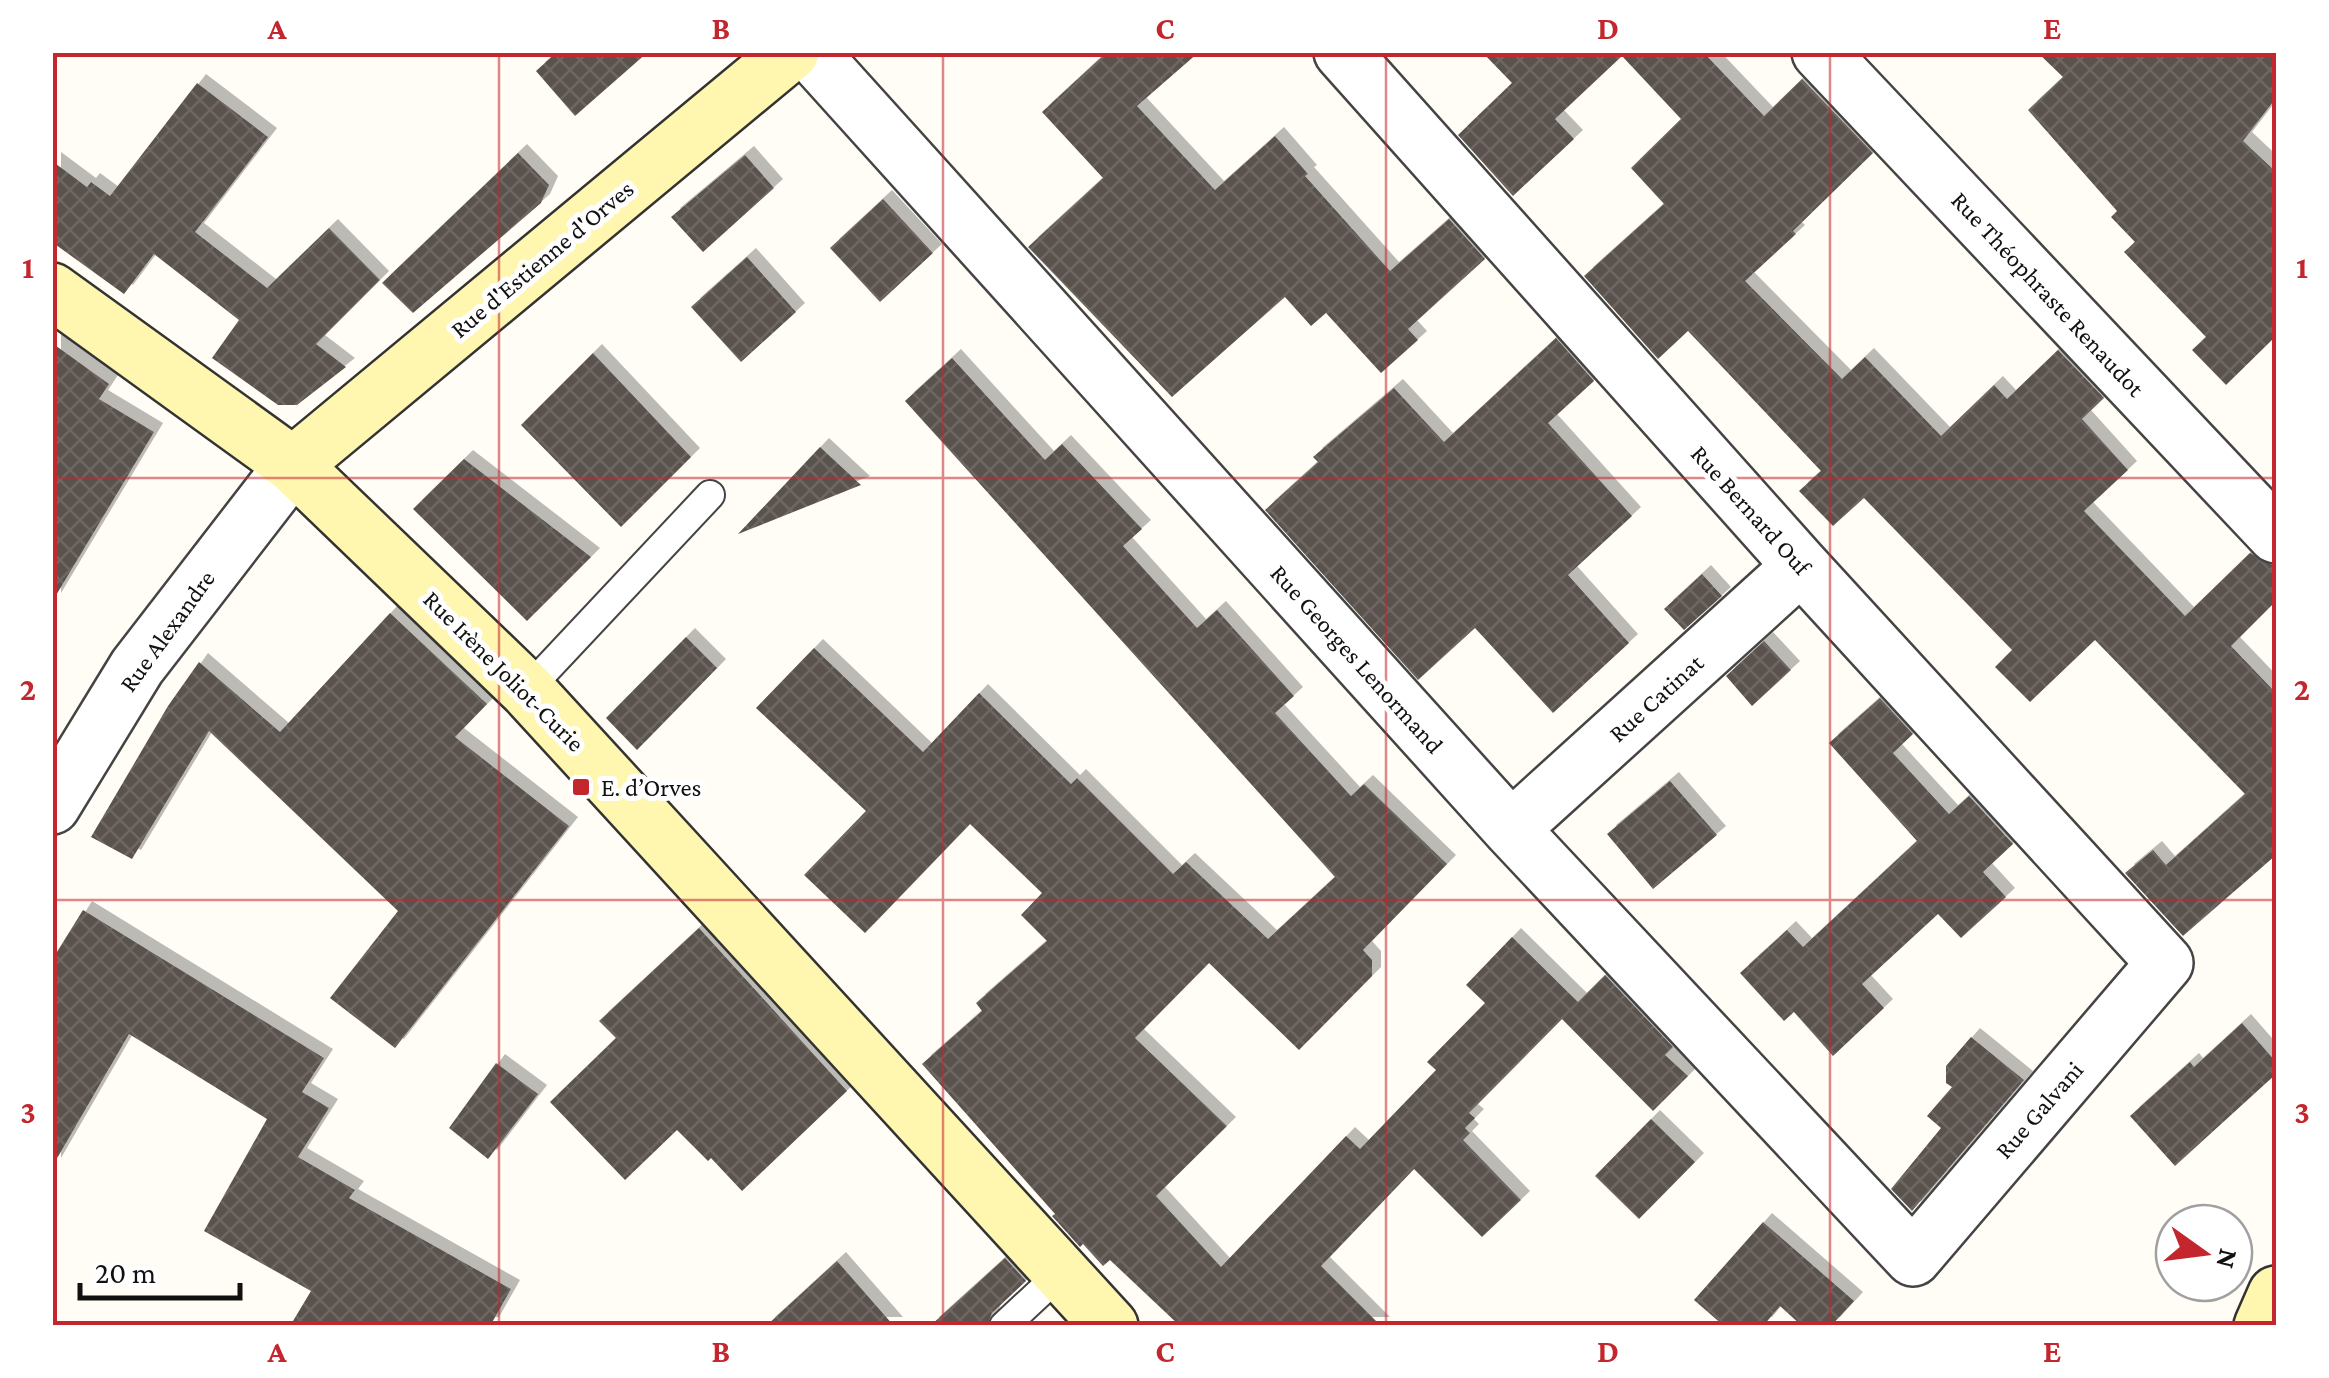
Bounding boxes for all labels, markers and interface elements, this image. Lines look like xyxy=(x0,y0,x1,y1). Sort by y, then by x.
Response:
text: A xyxy=(266,10,287,46)
text: B xyxy=(712,10,730,46)
text: C xyxy=(1155,10,1175,46)
text: D xyxy=(1597,10,1619,46)
text: E xyxy=(2043,10,2061,46)
street label: Rue d'Estienne d'Orves xyxy=(445,175,639,343)
street label: Rue Théophraste Renaudot xyxy=(1945,186,2150,403)
text: 1 xyxy=(22,249,34,285)
text: 1 xyxy=(2296,249,2308,285)
street label: Rue Bernard Ouf xyxy=(1686,440,1817,581)
street label: Rue Georges Lenormand xyxy=(1265,559,1449,759)
street label: Rue Alexandre xyxy=(114,565,220,697)
street label: Rue Irène Joliot-Curie xyxy=(418,585,590,757)
street label: Rue Catinat xyxy=(1604,648,1709,747)
text: 2 xyxy=(20,671,36,707)
text: 2 xyxy=(2294,671,2310,707)
place label: E. d’Orves xyxy=(601,774,701,801)
marker: E. d’Orves xyxy=(570,776,592,798)
street label: Rue Galvani xyxy=(1990,1056,2088,1164)
text: 3 xyxy=(20,1094,36,1130)
text: 3 xyxy=(2294,1094,2310,1130)
north arrow xyxy=(2154,1203,2254,1303)
scale bar xyxy=(80,1238,240,1300)
text: N xyxy=(2210,1246,2245,1272)
text: 20 m xyxy=(95,1256,156,1289)
text: A xyxy=(266,1333,287,1369)
text: B xyxy=(712,1333,730,1369)
text: C xyxy=(1155,1333,1175,1369)
text: D xyxy=(1597,1333,1619,1369)
text: E xyxy=(2043,1333,2061,1369)

